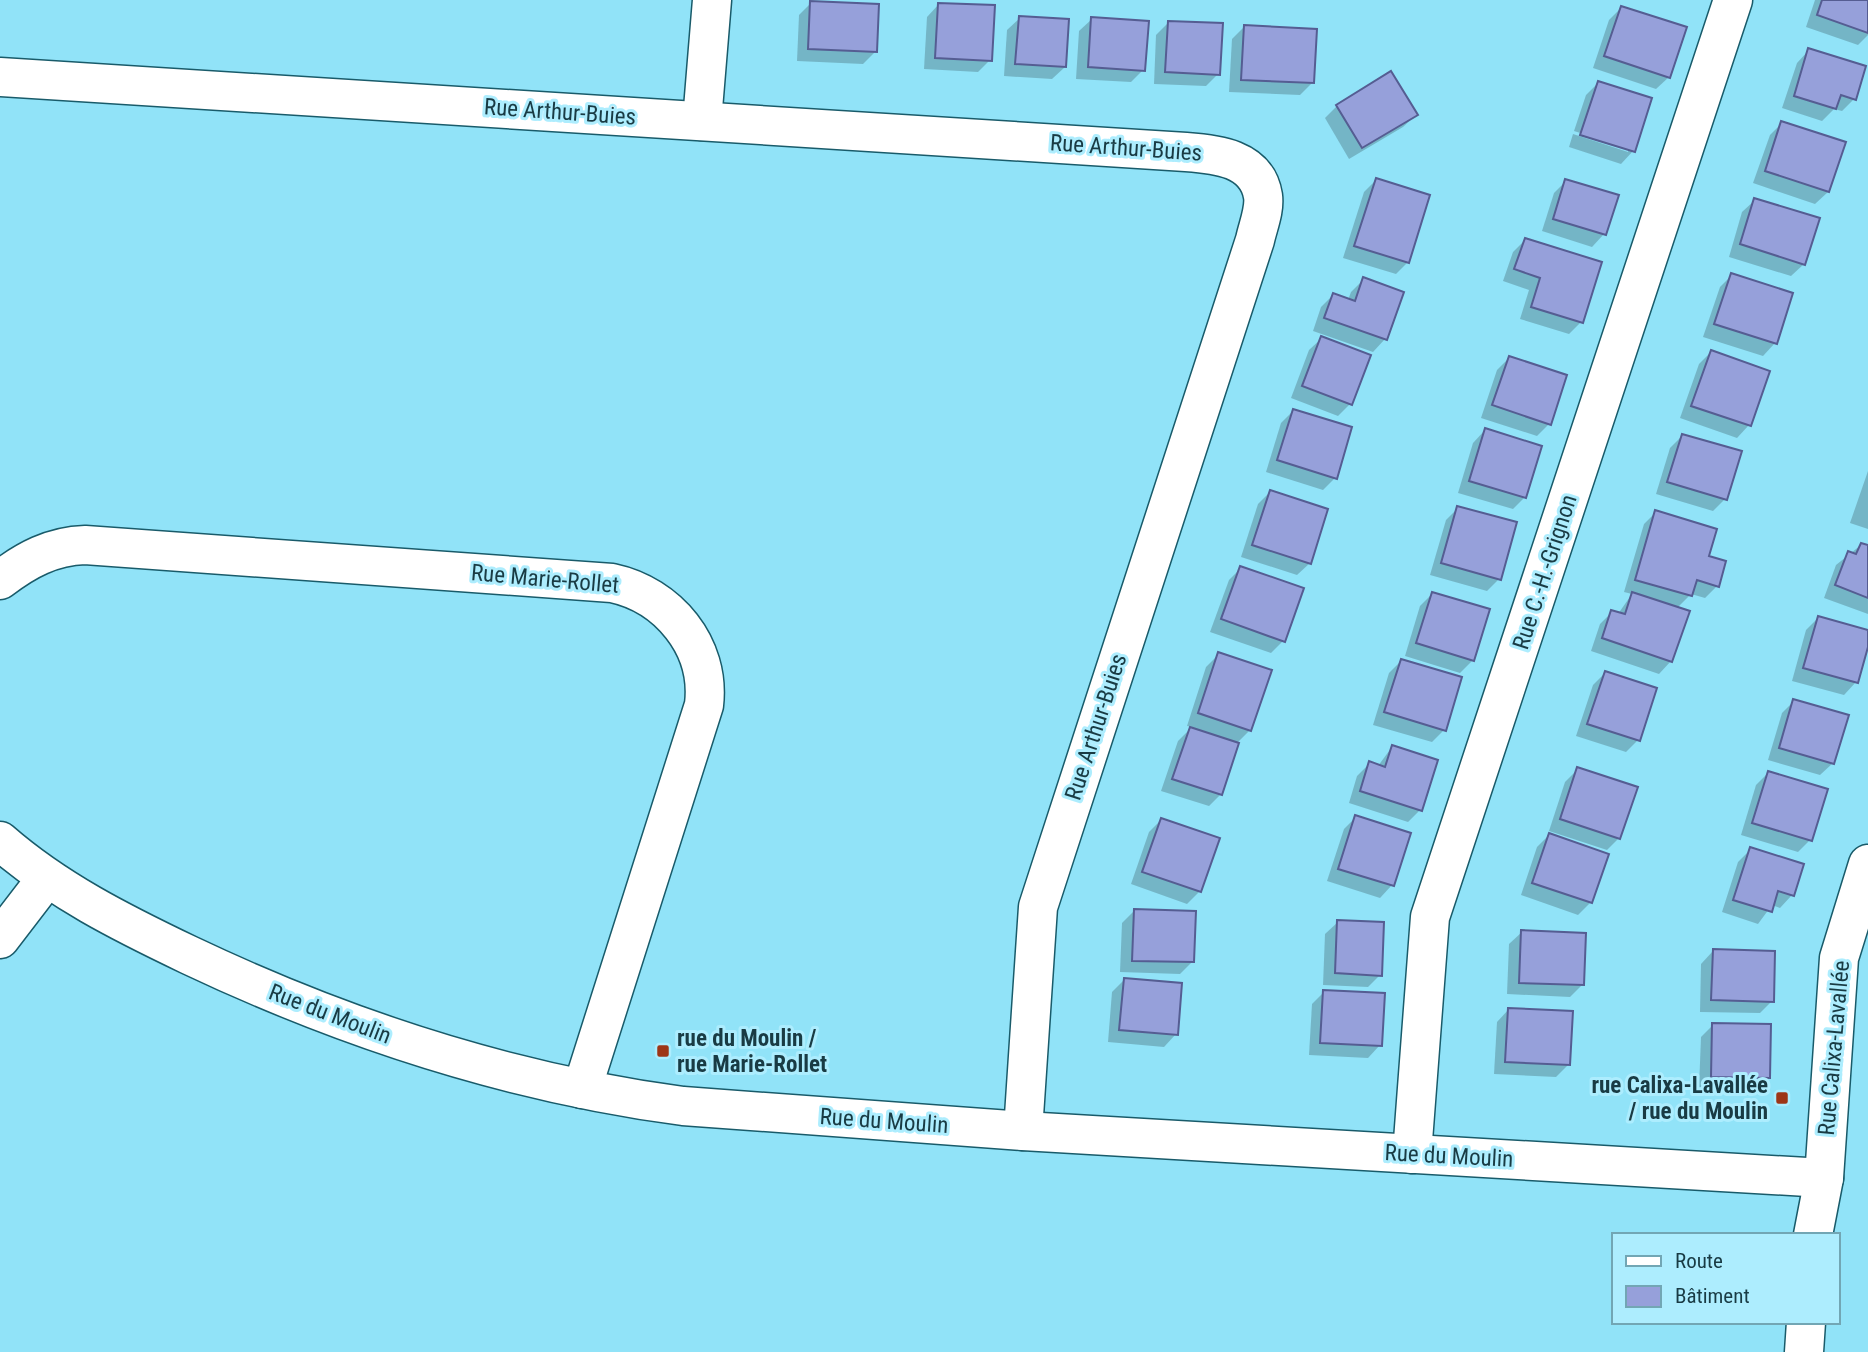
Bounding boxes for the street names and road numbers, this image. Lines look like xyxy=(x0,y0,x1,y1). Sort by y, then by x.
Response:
street label: Rue Arthur-Buies xyxy=(483,93,637,131)
street label: Rue Arthur-Buies xyxy=(1049,129,1203,167)
street label: Rue C.-H.-Grignon xyxy=(1507,491,1583,653)
street label: Rue Marie-Rollet xyxy=(470,559,620,599)
street label: Rue Arthur-Buies xyxy=(1060,650,1132,804)
street label: Rue Calixa-Lavallée xyxy=(1813,959,1855,1137)
street label: Rue du Moulin xyxy=(265,978,395,1050)
street label: Rue du Moulin xyxy=(819,1103,949,1139)
street label: Rue du Moulin xyxy=(1384,1139,1514,1173)

